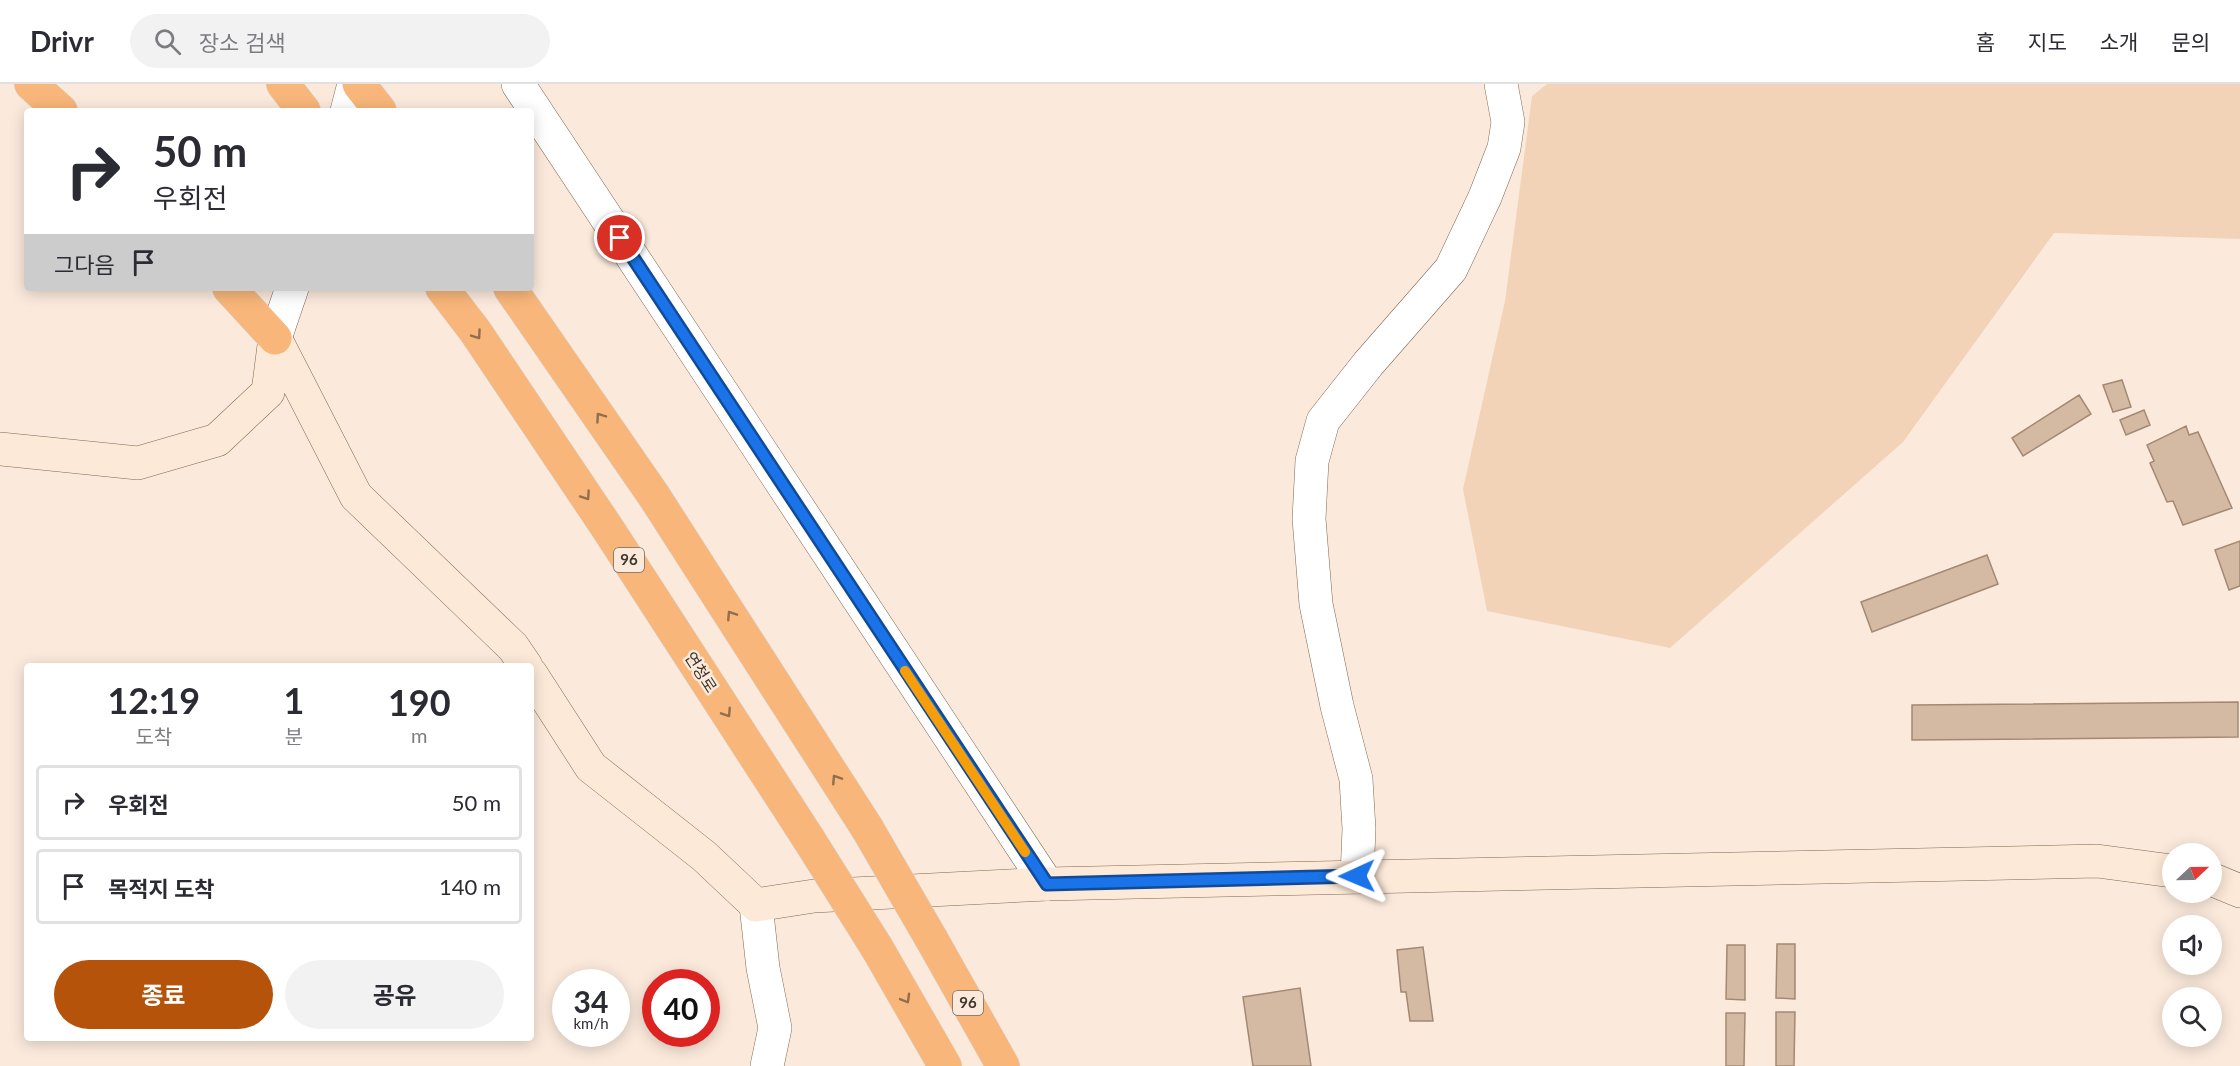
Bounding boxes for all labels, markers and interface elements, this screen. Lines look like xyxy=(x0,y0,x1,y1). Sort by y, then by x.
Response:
search box xyxy=(130,14,550,68)
text: Drivr xyxy=(30,24,94,58)
icon: search xyxy=(151,25,184,58)
text: 장소 검색 xyxy=(199,29,285,56)
text: 홈 xyxy=(1976,29,1995,54)
text: 지도 xyxy=(2028,29,2067,54)
text: 소개 xyxy=(2100,29,2138,54)
text: 문의 xyxy=(2171,29,2210,54)
text: 50 m xyxy=(153,126,247,176)
icon: right xyxy=(54,132,132,210)
text: 우회전 xyxy=(153,181,228,214)
pin xyxy=(594,212,645,263)
icon: arrive xyxy=(603,221,636,254)
icon: arrive xyxy=(127,246,160,279)
text: 그다음 xyxy=(54,251,115,278)
one-way arrow xyxy=(470,328,481,339)
one-way arrow xyxy=(596,413,607,424)
one-way arrow xyxy=(579,490,590,501)
road number: 96 xyxy=(614,548,644,572)
one-way arrow xyxy=(726,611,738,621)
street label: 연청로 xyxy=(681,648,722,696)
text: 12:19 xyxy=(107,678,200,722)
text: 1 xyxy=(284,678,305,722)
text: 190 xyxy=(388,680,451,724)
one-way arrow xyxy=(720,706,731,717)
text: m xyxy=(411,723,427,747)
text: 도착 xyxy=(135,724,172,748)
text: 분 xyxy=(285,724,303,748)
one-way arrow xyxy=(831,775,843,785)
icon: right xyxy=(57,786,90,819)
text: 50 m xyxy=(452,789,501,816)
text: 우회전 xyxy=(108,791,169,818)
north arrow xyxy=(2162,843,2222,903)
map controls xyxy=(2162,843,2222,1047)
position arrow xyxy=(1325,844,1389,908)
icon: arrive xyxy=(57,870,90,903)
text: 140 m xyxy=(439,873,501,900)
text: 목적지 도착 xyxy=(108,875,215,902)
button: sound xyxy=(2162,915,2222,975)
button: 종료 xyxy=(54,960,273,1029)
button: 공유 xyxy=(285,960,504,1029)
speed limit sign: 40 xyxy=(642,969,720,1047)
text: 34 xyxy=(574,983,608,1019)
button: search xyxy=(2162,987,2222,1047)
road number: 96 xyxy=(953,991,983,1015)
one-way arrow xyxy=(899,993,911,1003)
text: km/h xyxy=(573,1014,609,1032)

